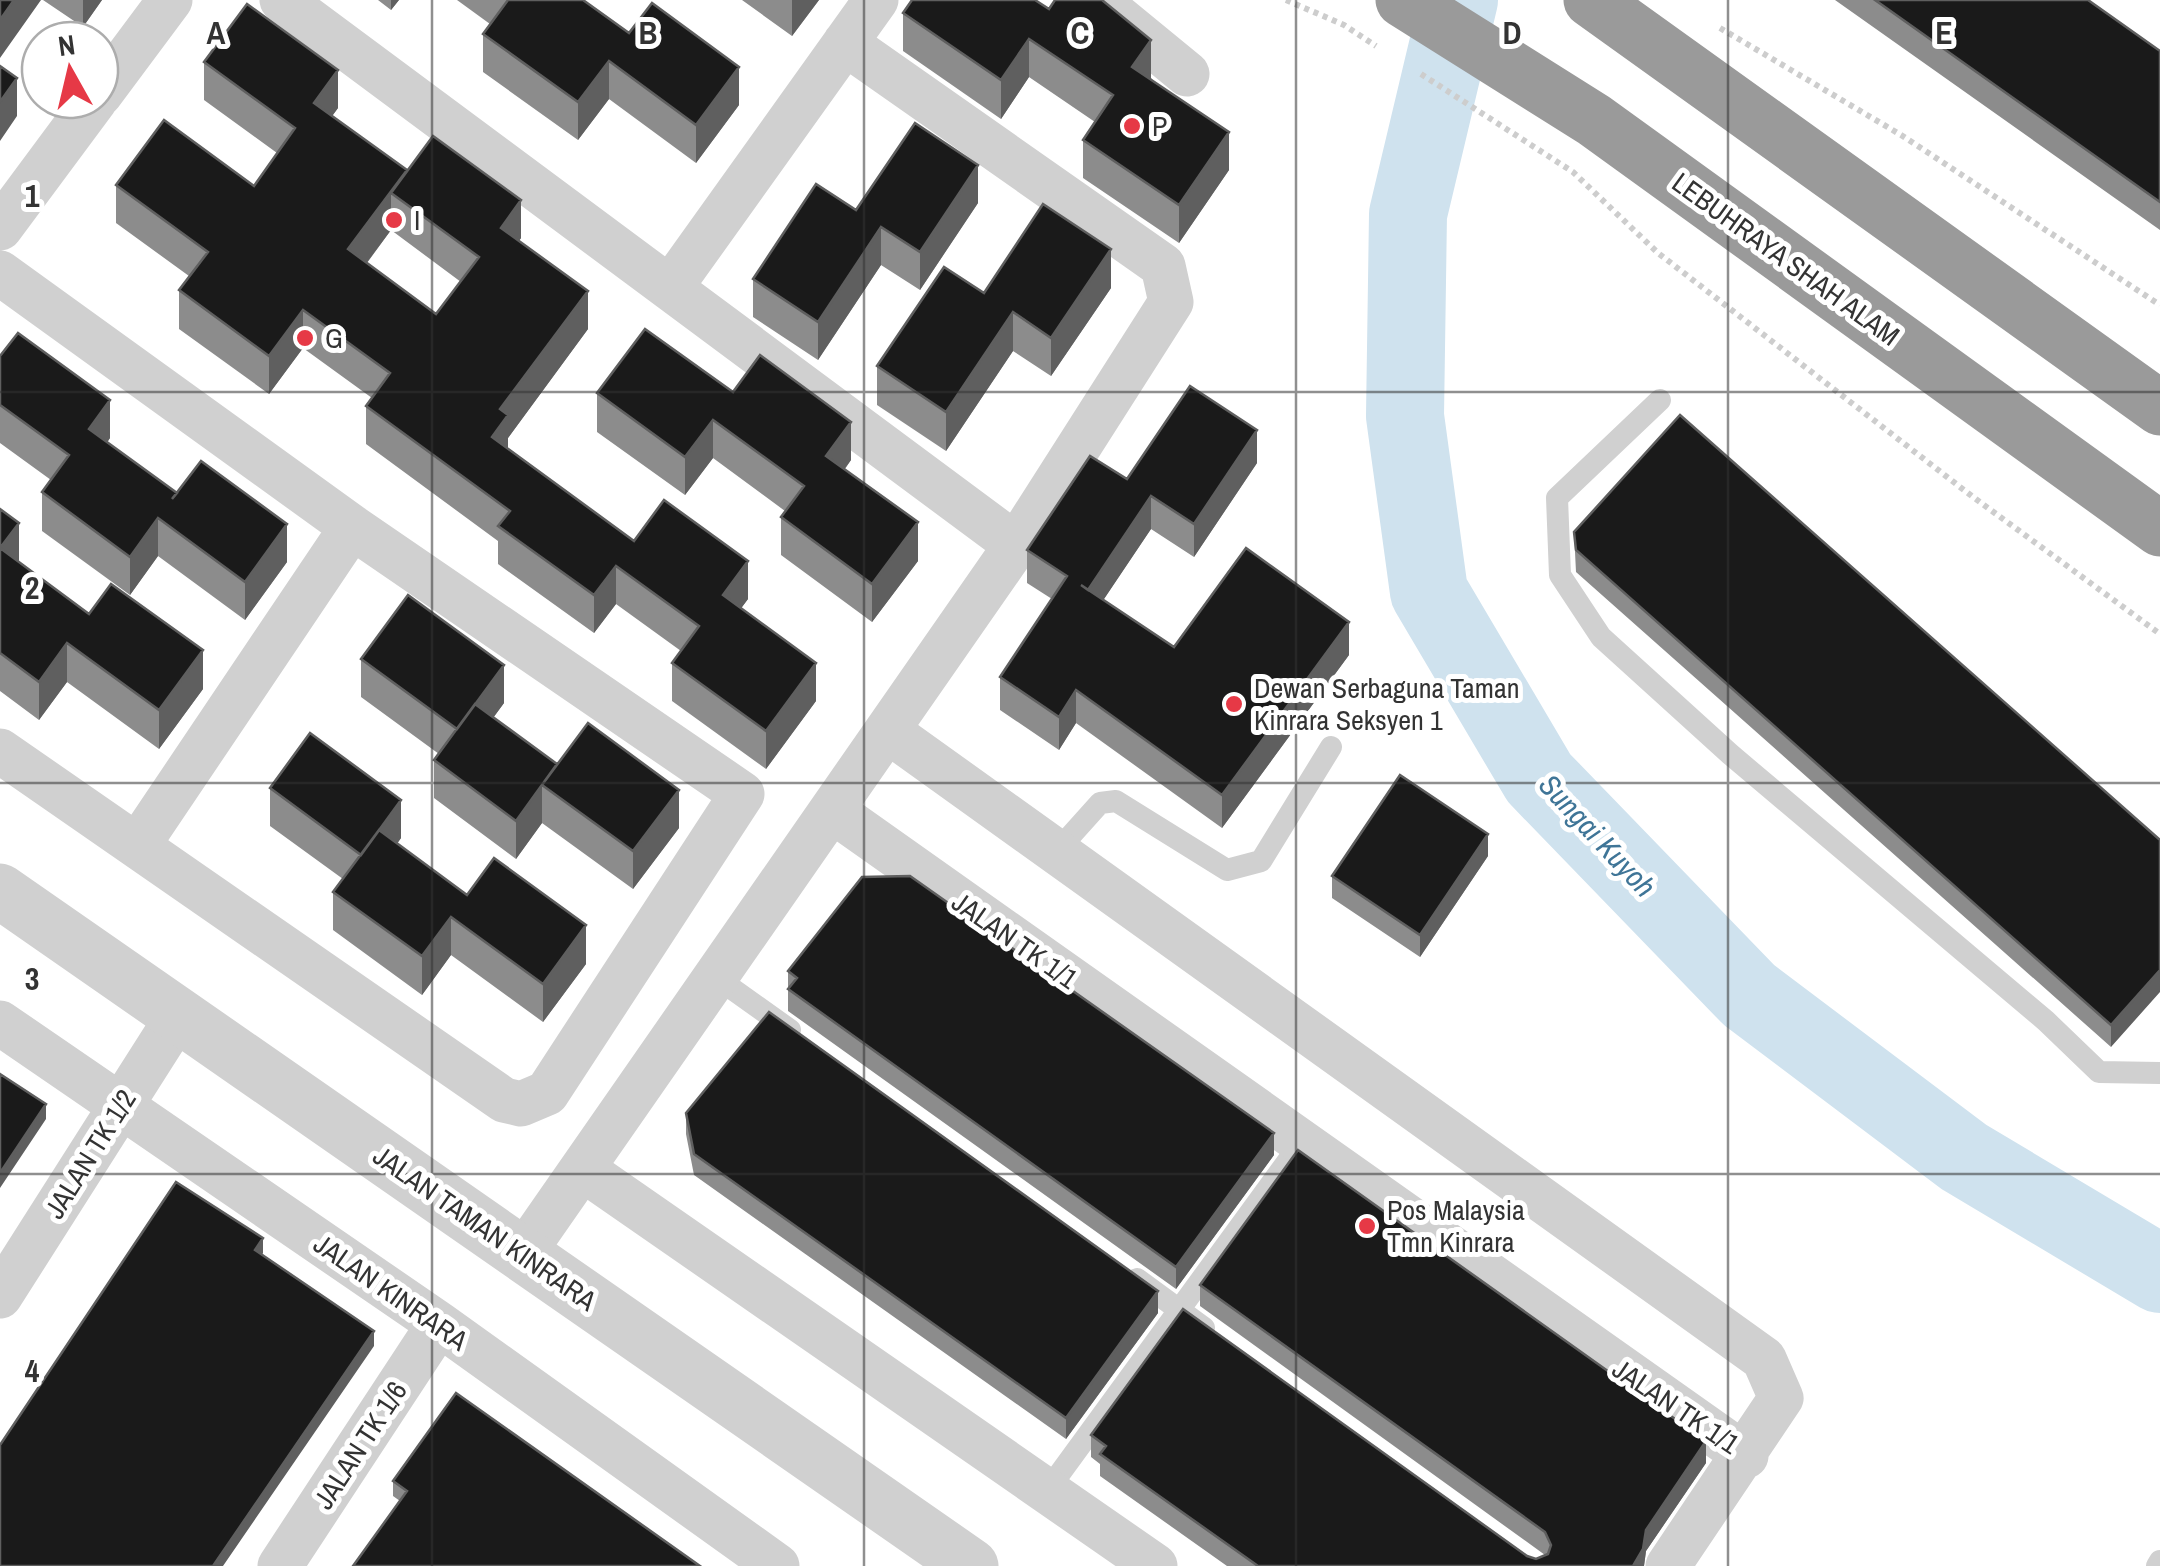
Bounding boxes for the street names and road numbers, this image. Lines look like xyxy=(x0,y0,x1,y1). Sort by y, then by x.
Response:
street label: LEBUHRAYA SHAH ALAM xyxy=(1665,164,1907,354)
street label: JALAN TK 1/1 xyxy=(945,883,1086,997)
street label: JALAN TK 1/2 xyxy=(35,1082,145,1226)
street label: JALAN TAMAN KINRARA xyxy=(366,1137,605,1320)
street label: JALAN KINRARA xyxy=(306,1225,476,1360)
street label: JALAN TK 1/1 xyxy=(1605,1350,1747,1462)
street label: JALAN TK 1/6 xyxy=(305,1374,415,1516)

